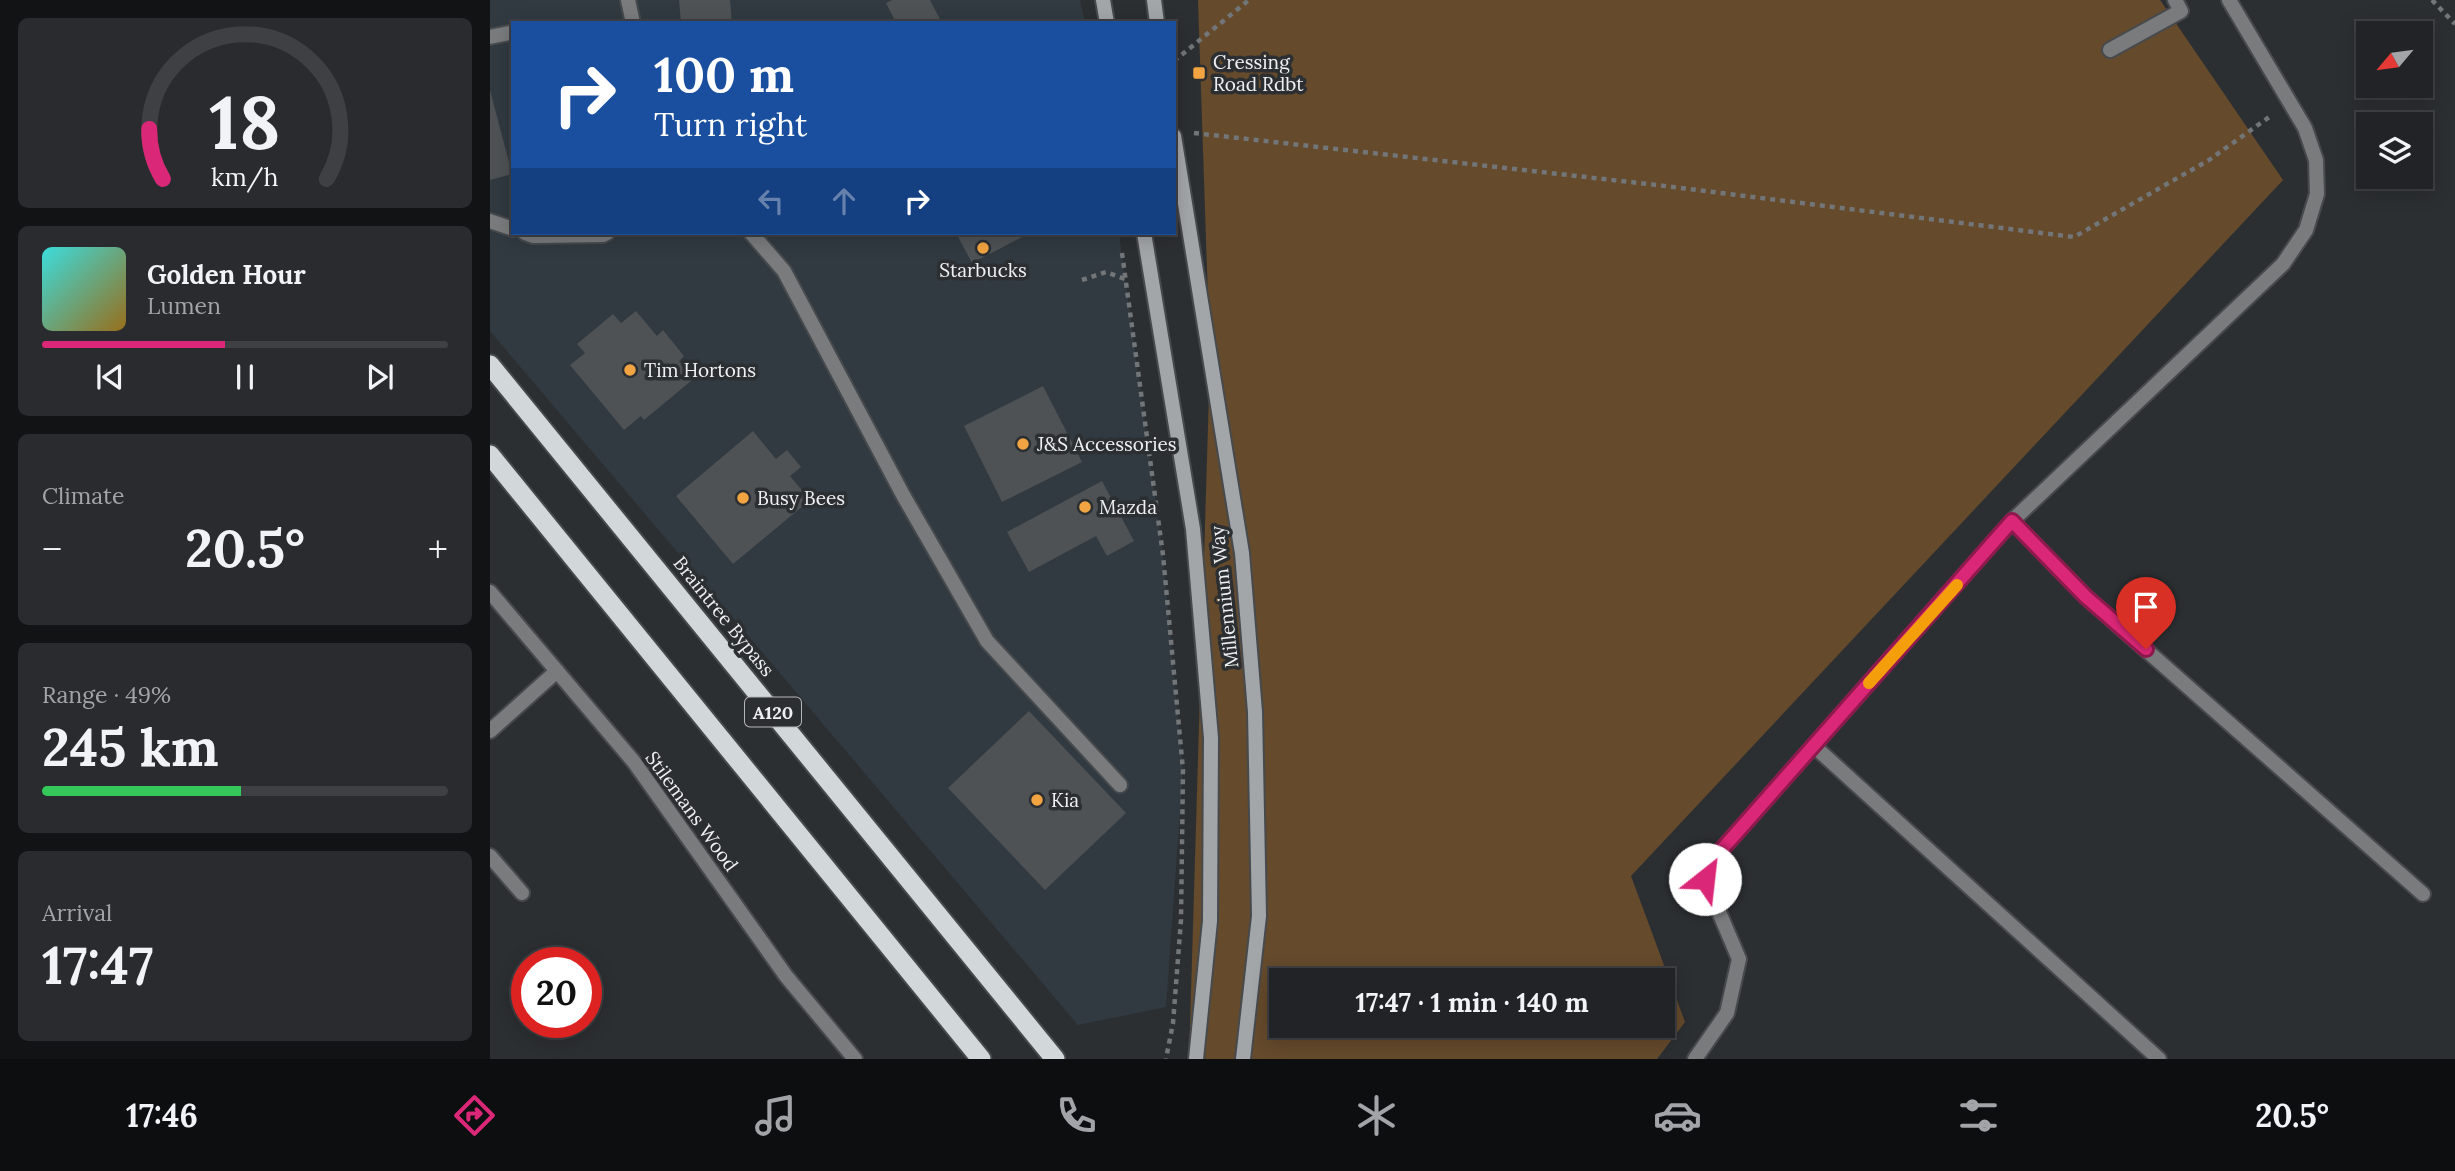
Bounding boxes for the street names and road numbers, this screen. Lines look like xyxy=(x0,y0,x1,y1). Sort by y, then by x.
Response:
street label: Millennium Way xyxy=(1205,525,1243,669)
street label: Braintree Bypass xyxy=(668,551,780,681)
road number: A120 xyxy=(745,698,801,726)
street label: Stilemans Wood xyxy=(640,746,744,876)

